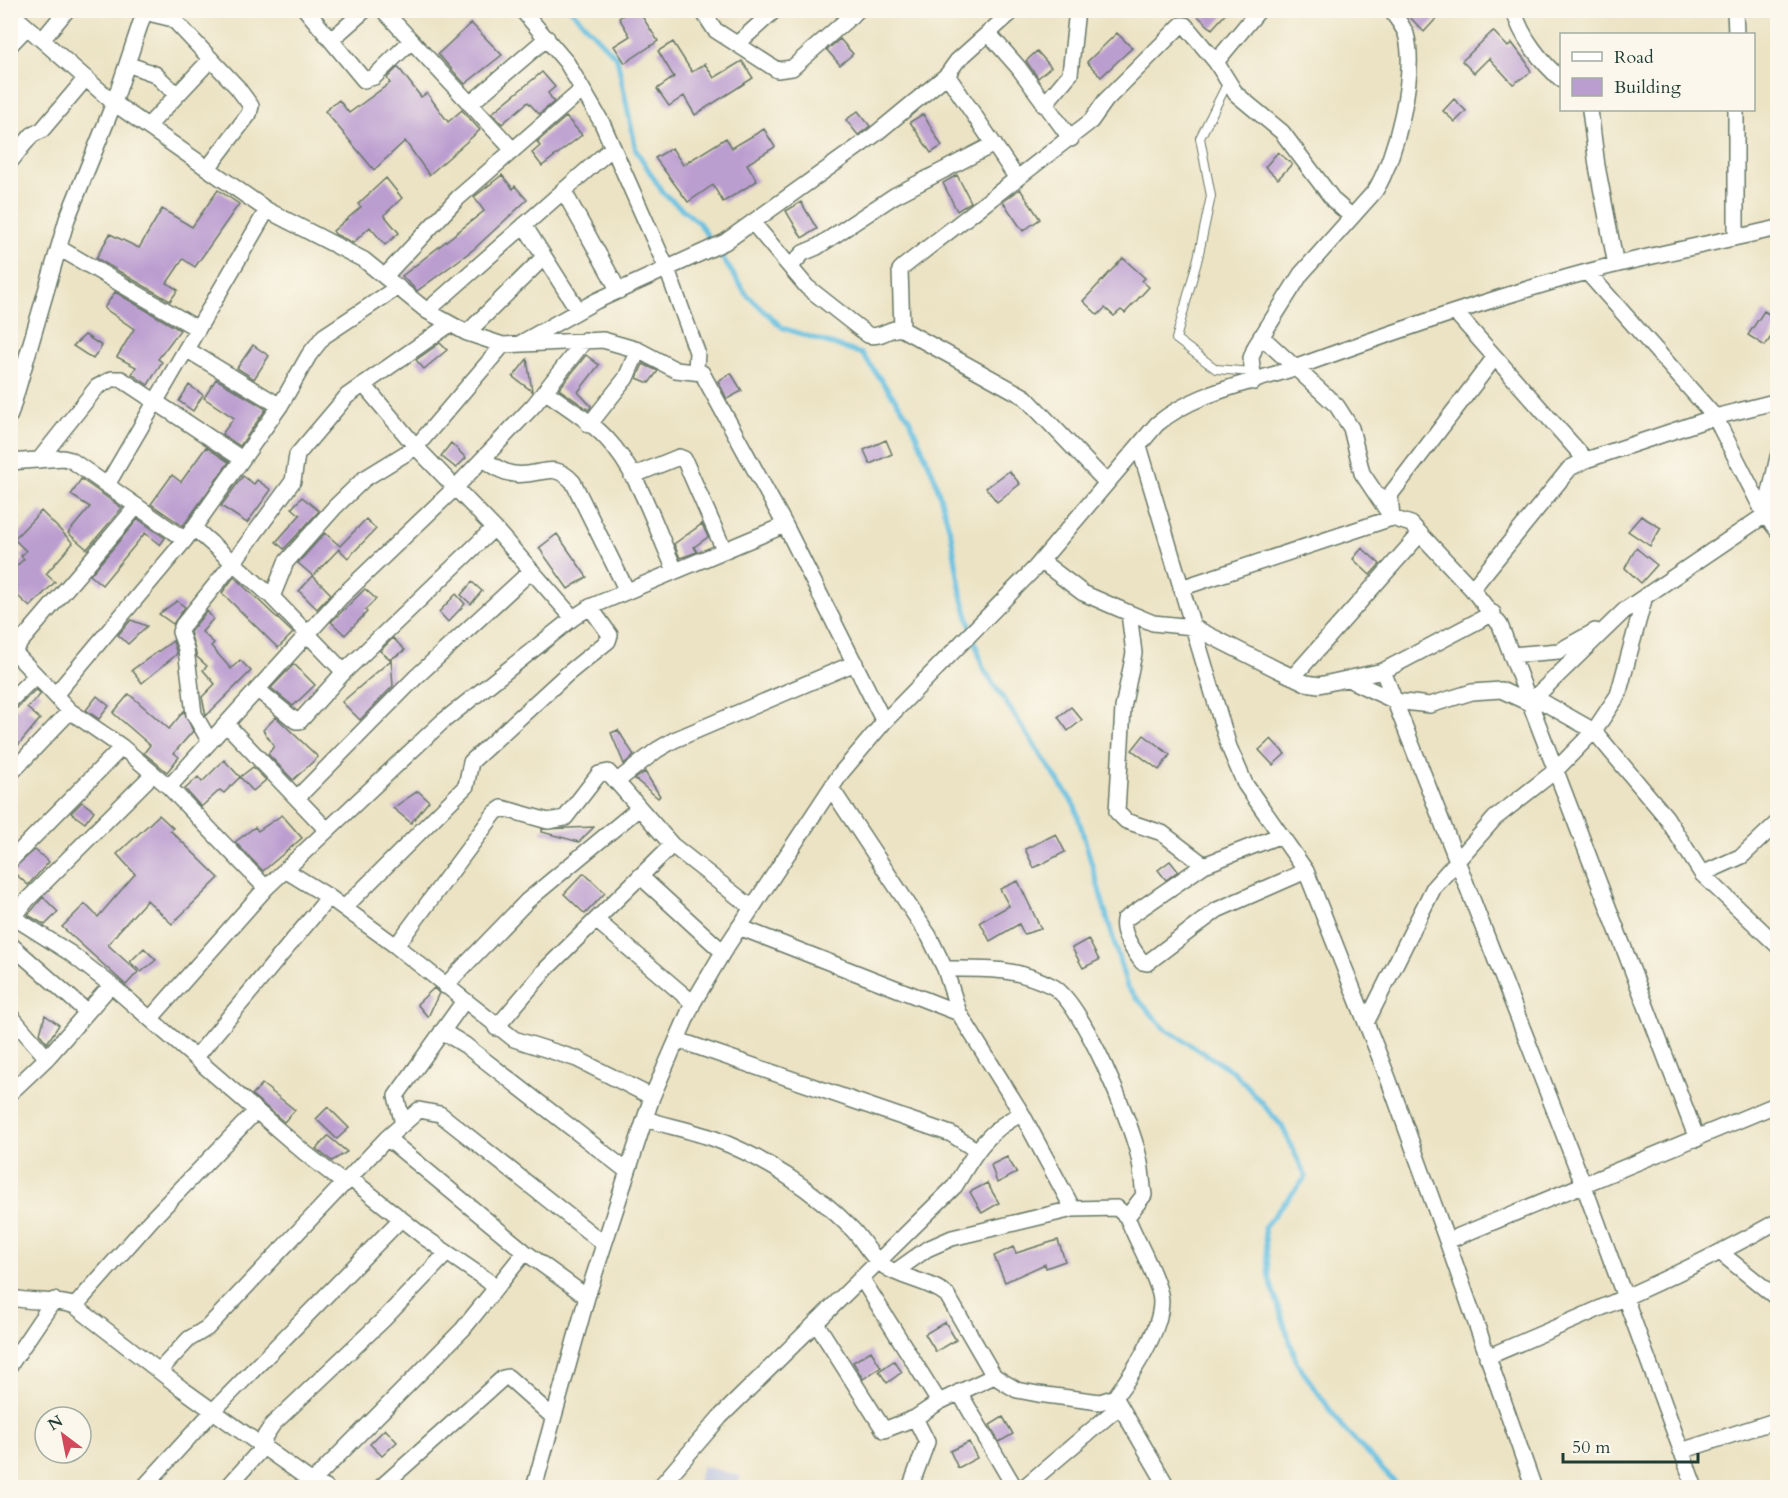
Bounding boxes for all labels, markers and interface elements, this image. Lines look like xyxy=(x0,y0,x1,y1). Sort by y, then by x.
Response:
legend xyxy=(1560,33,1755,111)
text: Road xyxy=(1614,45,1654,70)
text: Building xyxy=(1614,75,1682,100)
north arrow xyxy=(33,1405,93,1465)
text: N xyxy=(44,1410,67,1436)
scale bar xyxy=(1563,1426,1698,1464)
text: 50 m xyxy=(1572,1435,1611,1460)

